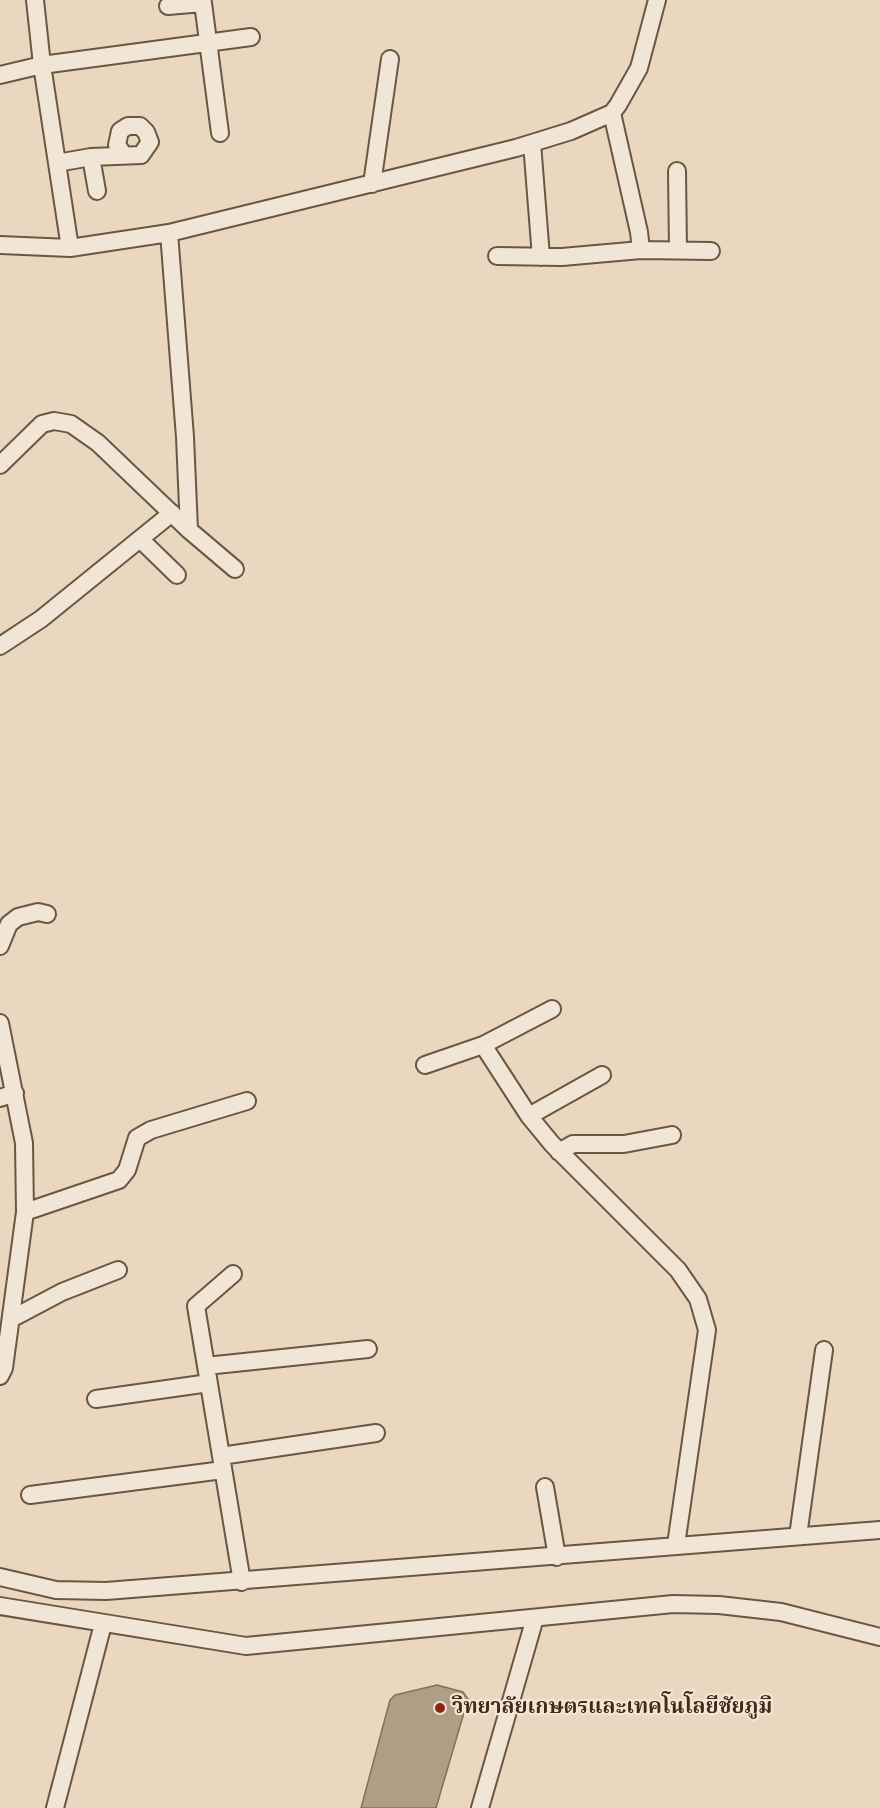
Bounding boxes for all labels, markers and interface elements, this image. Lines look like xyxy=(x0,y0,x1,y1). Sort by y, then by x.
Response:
place label: วิทยาลัยเกษตรและเทคโนโลยีชัยภูมิ xyxy=(452,1695,772,1721)
marker: วิทยาลัยเกษตรและเทคโนโลยีชัยภูมิ xyxy=(433,1701,447,1715)

